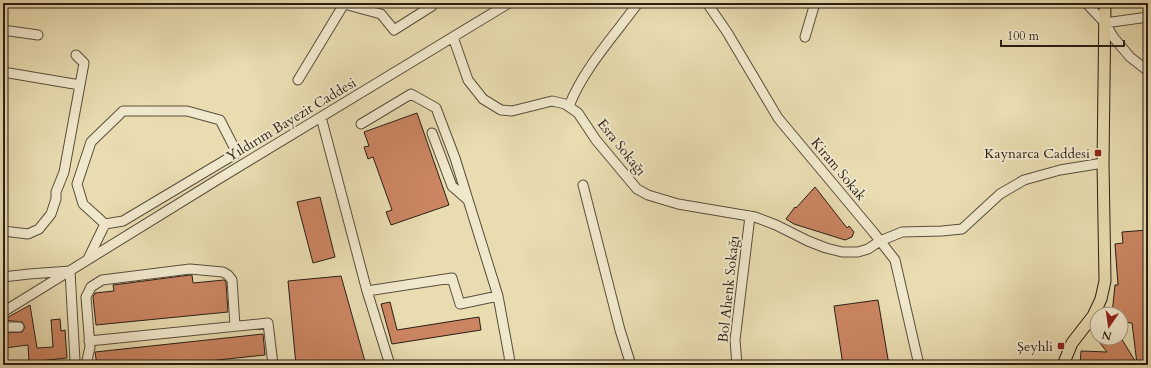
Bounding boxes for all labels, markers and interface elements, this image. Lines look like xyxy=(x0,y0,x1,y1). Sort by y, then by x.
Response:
scale bar xyxy=(1001,22,1124,48)
text: 100 m xyxy=(1007,28,1040,44)
street label: Yıldırım Bayezit Caddesi xyxy=(223,73,360,166)
street label: Esra Sokağı xyxy=(593,115,650,180)
street label: Kiram Sokak xyxy=(807,134,871,205)
place label: Kaynarca Caddesi xyxy=(984,144,1090,163)
marker: Kaynarca Caddesi xyxy=(1093,148,1103,158)
street label: Bol Ahenk Sokağı xyxy=(713,235,744,344)
north arrow xyxy=(1089,306,1129,346)
text: N xyxy=(1100,327,1113,344)
place label: Şeyhli xyxy=(1017,337,1053,356)
marker: Şeyhli xyxy=(1056,341,1066,351)

